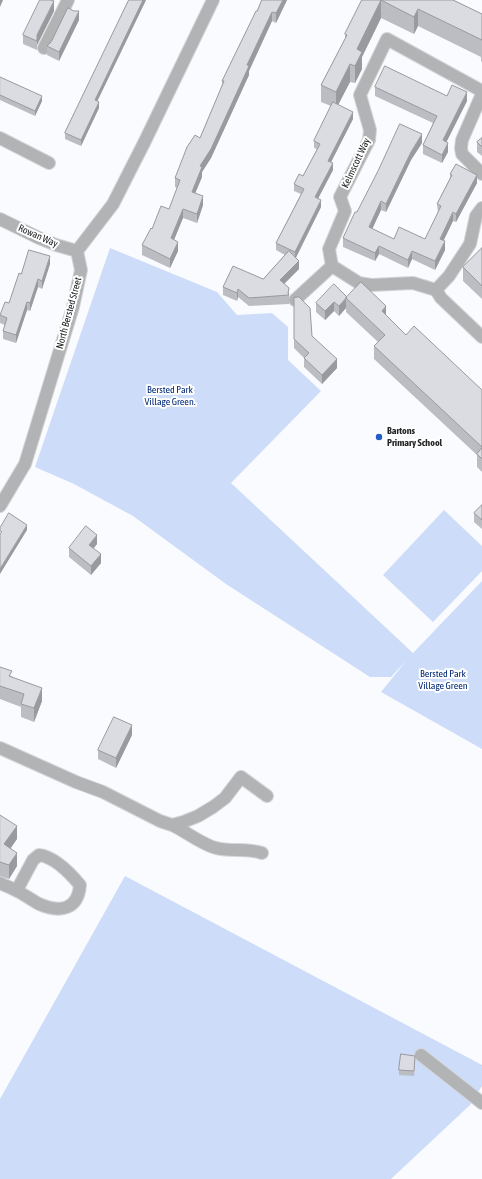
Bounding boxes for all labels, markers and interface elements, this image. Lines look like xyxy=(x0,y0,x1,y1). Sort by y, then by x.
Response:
street label: Kelmscott Way xyxy=(339,136,373,190)
street label: Rowan Way xyxy=(16,222,60,250)
street label: North Bersted Street xyxy=(54,276,84,350)
park label: Bersted Park Village Green. xyxy=(144,384,196,408)
place label: Bartons Primary School xyxy=(387,425,442,448)
marker: Bartons Primary School xyxy=(374,432,384,442)
park label: Bersted Park Village Green xyxy=(418,668,468,692)

